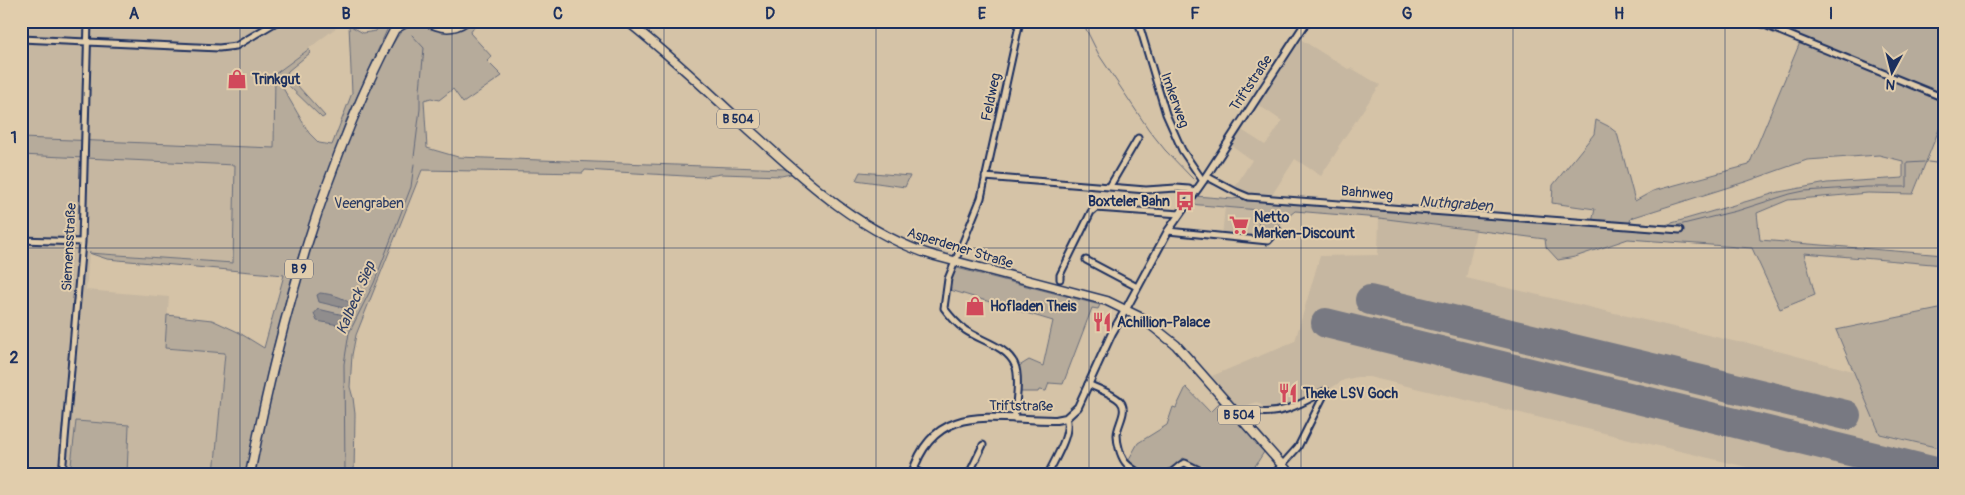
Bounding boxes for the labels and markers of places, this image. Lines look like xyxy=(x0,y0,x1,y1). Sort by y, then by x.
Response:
shop icon: Trinkgut xyxy=(226,68,248,90)
place label: Trinkgut xyxy=(251,71,301,88)
bus stop icon: Boxteler Bahn xyxy=(1174,190,1196,212)
place label: Boxteler Bahn xyxy=(1088,193,1170,210)
place label: Netto Marken-Discount xyxy=(1254,209,1355,242)
supermarket icon: Netto Marken-Discount xyxy=(1228,214,1250,236)
shop icon: Hofladen Theis xyxy=(964,295,986,317)
place label: Hofladen Theis xyxy=(990,298,1077,315)
restaurant icon: Achillion-Palace xyxy=(1091,311,1113,333)
place label: Achillion-Palace xyxy=(1117,314,1211,331)
restaurant icon: Theke LSV Goch xyxy=(1277,382,1299,404)
place label: Theke LSV Goch xyxy=(1302,385,1398,402)

